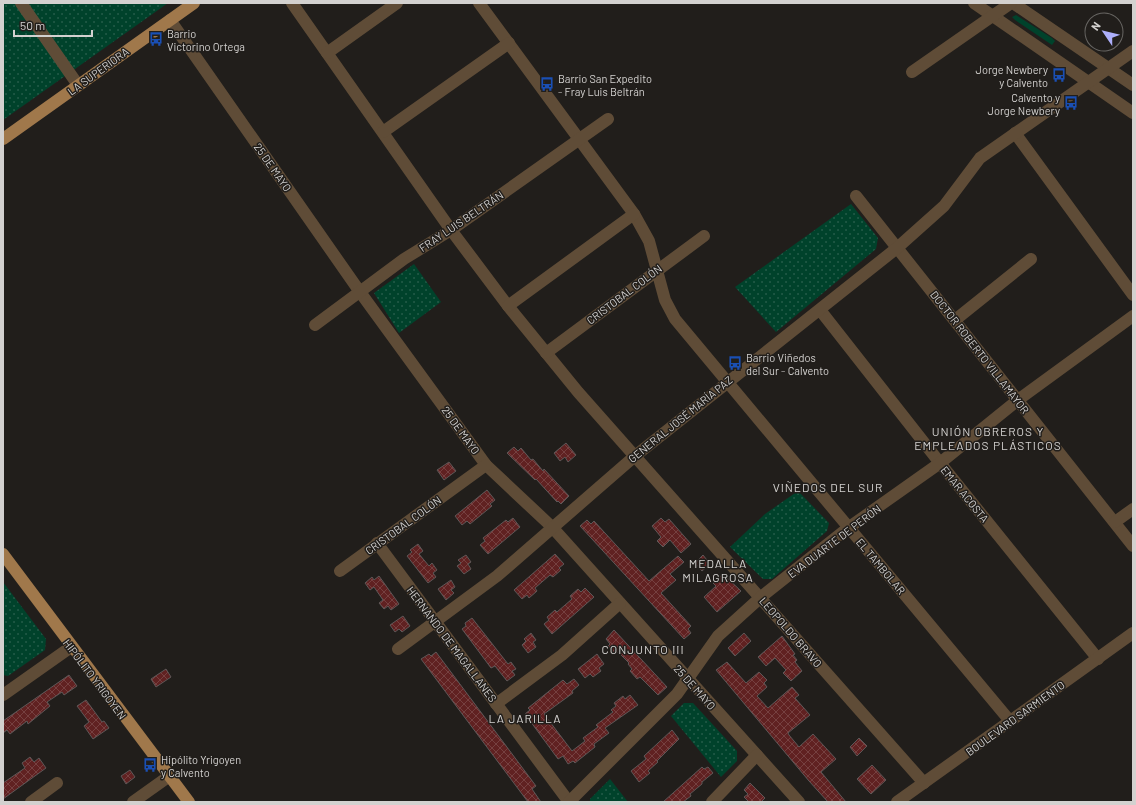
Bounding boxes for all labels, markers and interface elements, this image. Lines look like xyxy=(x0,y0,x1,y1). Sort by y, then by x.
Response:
scale bar xyxy=(14,12,92,38)
north arrow xyxy=(1084,12,1124,52)
text: 50 m xyxy=(20,18,45,32)
text: N xyxy=(1088,19,1103,33)
place label: Barrio Victorino Ortega xyxy=(167,27,245,53)
bus stop icon: Barrio Victorino Ortega xyxy=(148,31,164,47)
street label: LA SUPERIORA xyxy=(65,44,131,98)
place label: Jorge Newbery y Calvento xyxy=(976,63,1048,89)
bus stop icon: Jorge Newbery y Calvento xyxy=(1051,67,1067,83)
place label: Barrio San Expedito - Fray Luis Beltrán xyxy=(558,72,652,98)
bus stop icon: Barrio San Expedito - Fray Luis Beltrán xyxy=(539,76,555,92)
place label: Calvento y Jorge Newbery xyxy=(988,91,1060,117)
bus stop icon: Calvento y Jorge Newbery xyxy=(1063,95,1079,111)
street label: 25 DE MAYO xyxy=(252,140,294,194)
street label: FRAY LUIS BELTRÁN xyxy=(416,188,506,254)
street label: CRISTOBAL COLÓN xyxy=(584,261,664,327)
street label: DOCTOR ROBERTO VILLAMAYOR xyxy=(928,288,1032,416)
place label: Barrio Viñedos del Sur - Calvento xyxy=(746,351,829,377)
bus stop icon: Barrio Viñedos del Sur - Calvento xyxy=(727,355,743,371)
street label: GENERAL JOSÉ MARÍA PAZ xyxy=(625,373,735,465)
street label: 25 DE MAYO xyxy=(439,404,483,457)
district label: UNIÓN OBREROS Y EMPLEADOS PLÁSTICOS xyxy=(914,424,1062,452)
street label: EMAR ACOSTA xyxy=(938,463,992,525)
district label: VIÑEDOS DEL SUR xyxy=(773,480,883,494)
street label: CRISTOBAL COLÓN xyxy=(362,493,444,557)
street label: EVA DUARTE DE PERÓN xyxy=(785,502,883,580)
street label: EL TAMBOLAR xyxy=(854,535,908,597)
district label: MEDALLA MILAGROSA xyxy=(682,556,754,584)
street label: HERNANDO DE MAGALLANES xyxy=(404,584,500,704)
street label: LEOPOLDO BRAVO xyxy=(757,594,825,670)
street label: HIPÓLITO YRIGOYEN xyxy=(61,636,129,722)
district label: CONJUNTO III xyxy=(601,642,685,656)
street label: 25 DE MAYO xyxy=(671,662,719,712)
street label: BOULEVARD SARMIENTO xyxy=(963,678,1067,758)
district label: LA JARILLA xyxy=(489,711,562,725)
place label: Hipólito Yrigoyen y Calvento xyxy=(161,753,241,779)
bus stop icon: Hipólito Yrigoyen y Calvento xyxy=(142,757,158,773)

